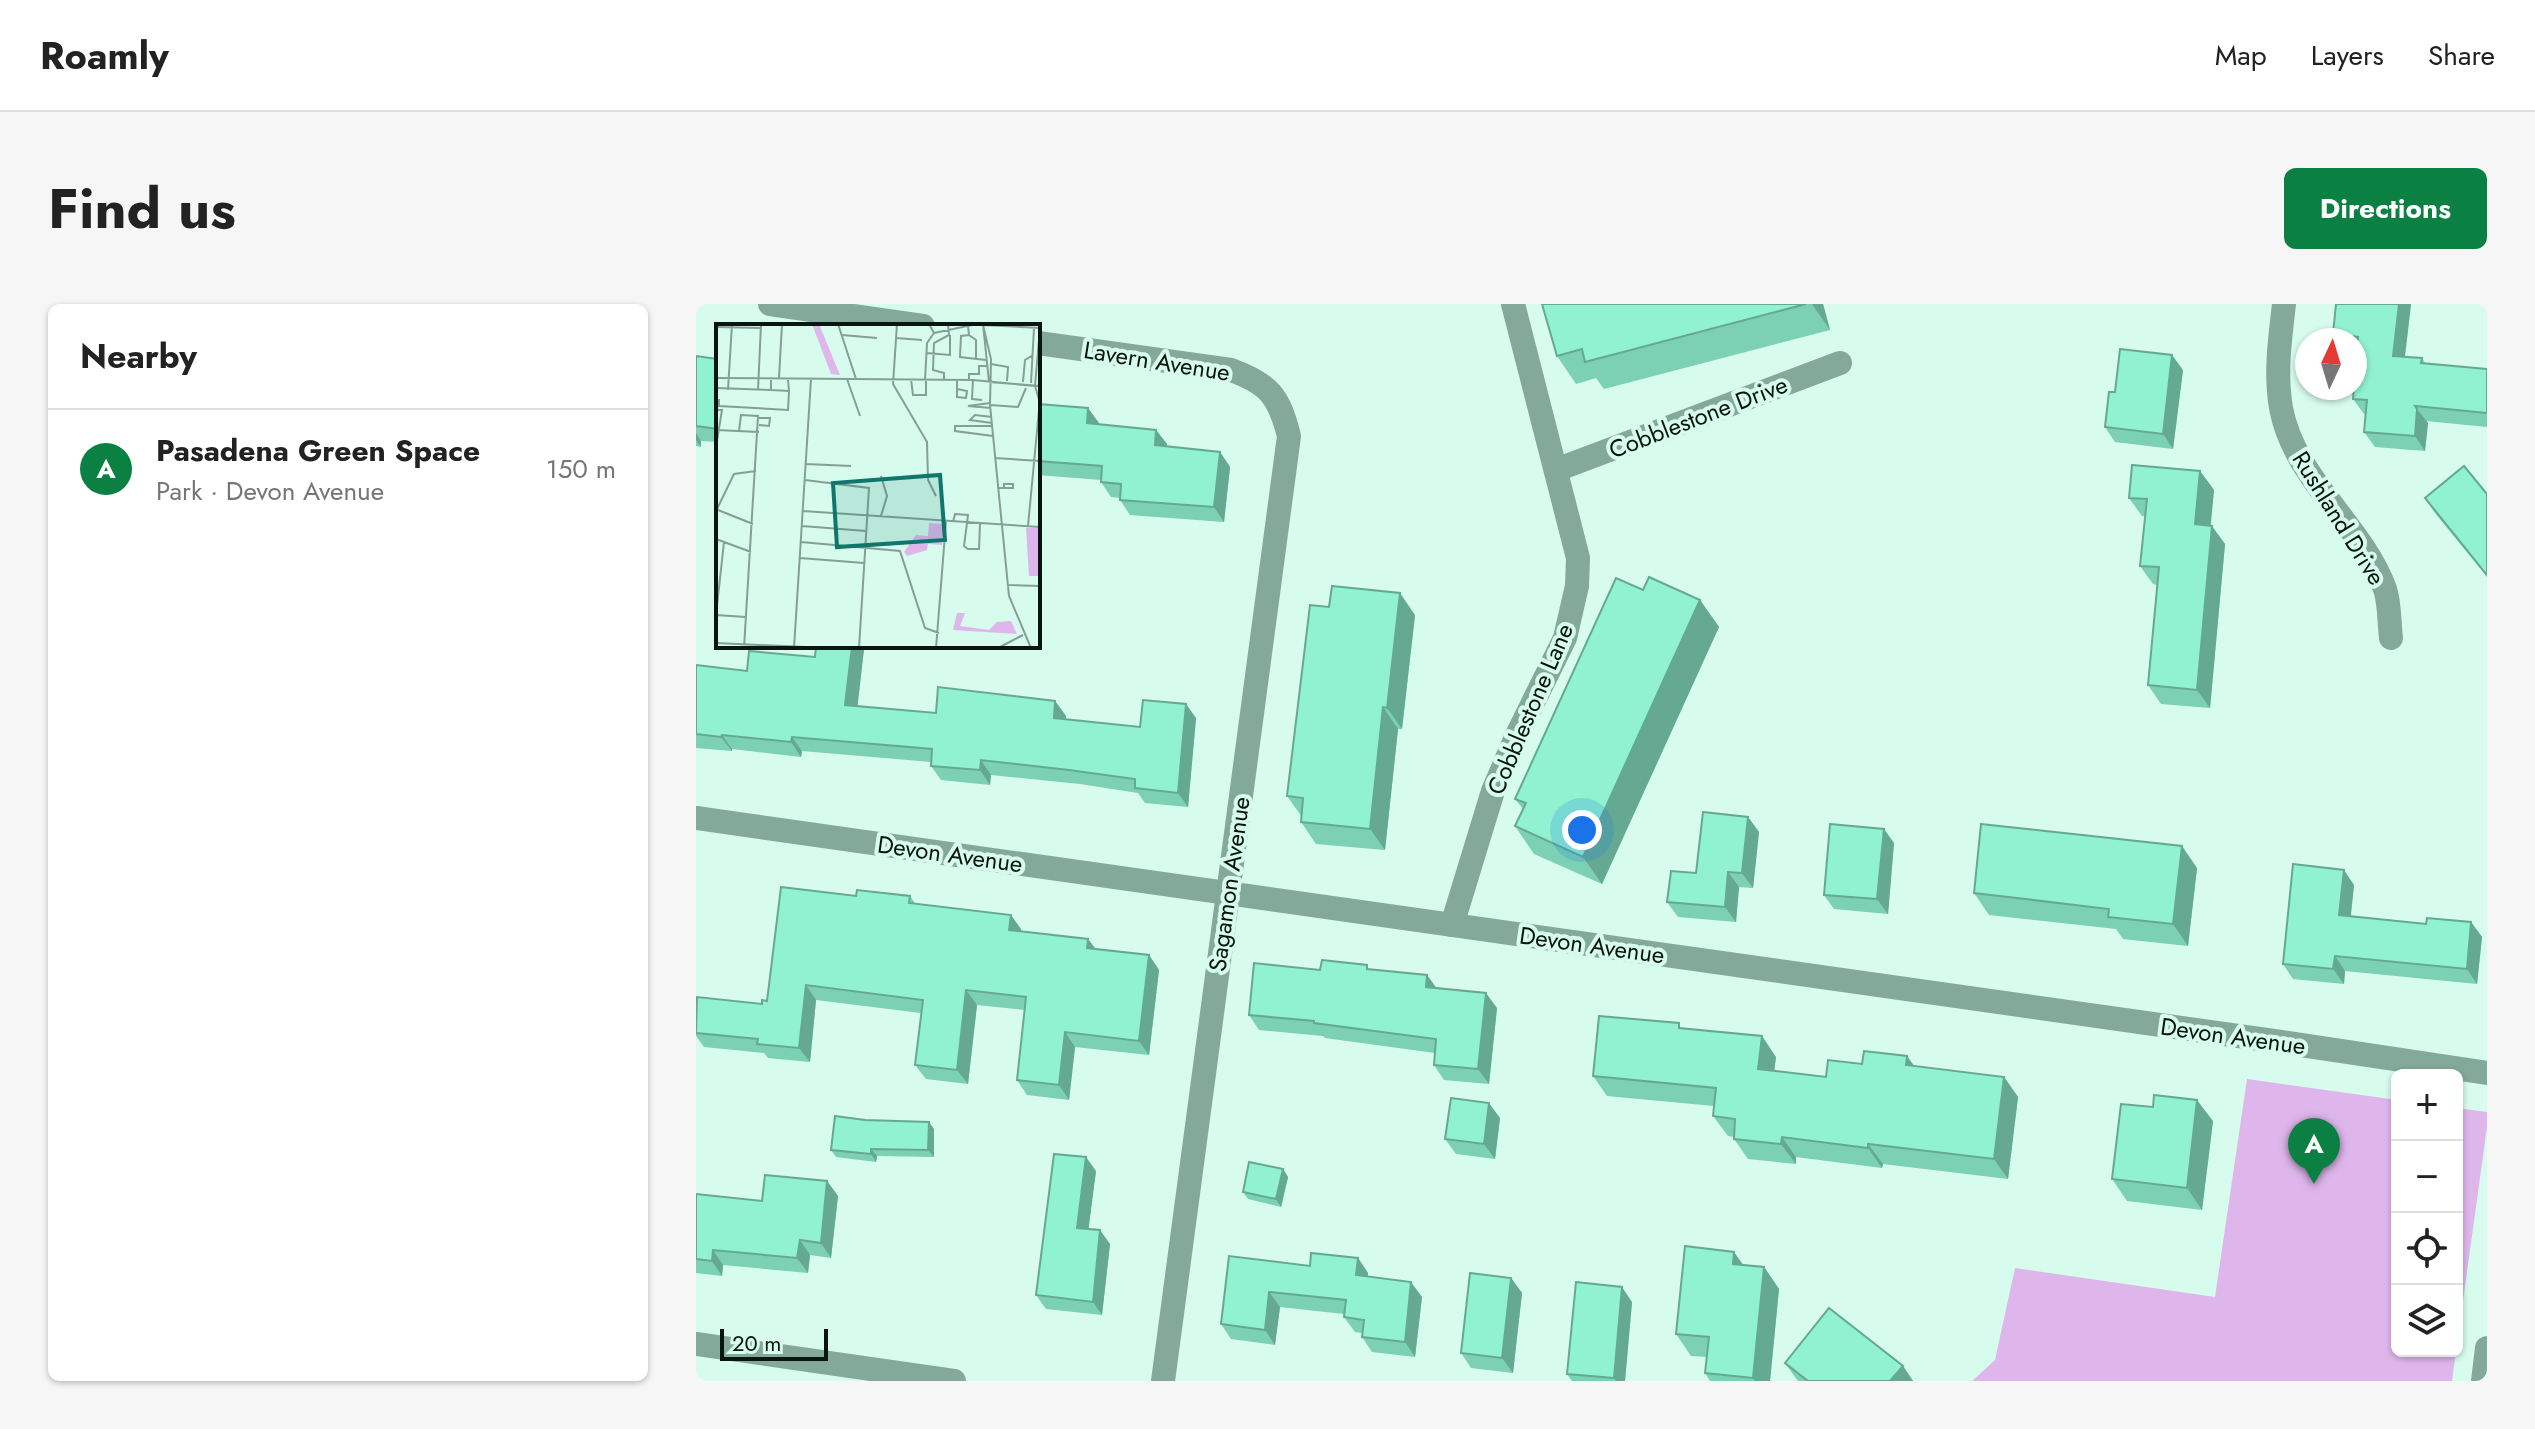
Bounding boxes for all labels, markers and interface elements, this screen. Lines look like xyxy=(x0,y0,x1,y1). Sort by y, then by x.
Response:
text: Roamly xyxy=(40,28,169,83)
text: Map xyxy=(2215,35,2267,76)
text: Layers xyxy=(2311,35,2384,76)
text: Share xyxy=(2428,35,2495,76)
text: Find us xyxy=(48,168,236,249)
button: Directions xyxy=(2284,168,2487,249)
inset map xyxy=(716,324,1040,648)
north arrow xyxy=(2295,328,2367,400)
text: Nearby xyxy=(80,332,197,381)
street label: Lavern Avenue xyxy=(1081,332,1233,390)
street label: Cobblestone Drive xyxy=(1604,367,1792,467)
text: Pasadena Green Space xyxy=(156,429,480,472)
street label: Rushland Drive xyxy=(2284,444,2394,592)
text: A xyxy=(96,450,116,488)
text: 150 m xyxy=(546,450,616,488)
text: Park · Devon Avenue xyxy=(156,472,384,510)
street label: Cobblestone Lane xyxy=(1478,618,1582,800)
street label: Sagamon Avenue xyxy=(1199,794,1259,974)
your location xyxy=(1562,810,1602,850)
street label: Devon Avenue xyxy=(875,826,1025,882)
street label: Devon Avenue xyxy=(1517,917,1667,973)
street label: Devon Avenue xyxy=(2158,1008,2308,1064)
map controls xyxy=(2391,1069,2463,1357)
button: + xyxy=(2391,1069,2463,1141)
pin: A xyxy=(2288,1118,2340,1184)
button: − xyxy=(2391,1141,2463,1213)
button: locate xyxy=(2391,1213,2463,1285)
button: layers xyxy=(2391,1285,2463,1357)
scale bar xyxy=(720,1325,828,1361)
text: 20 m xyxy=(732,1327,781,1359)

